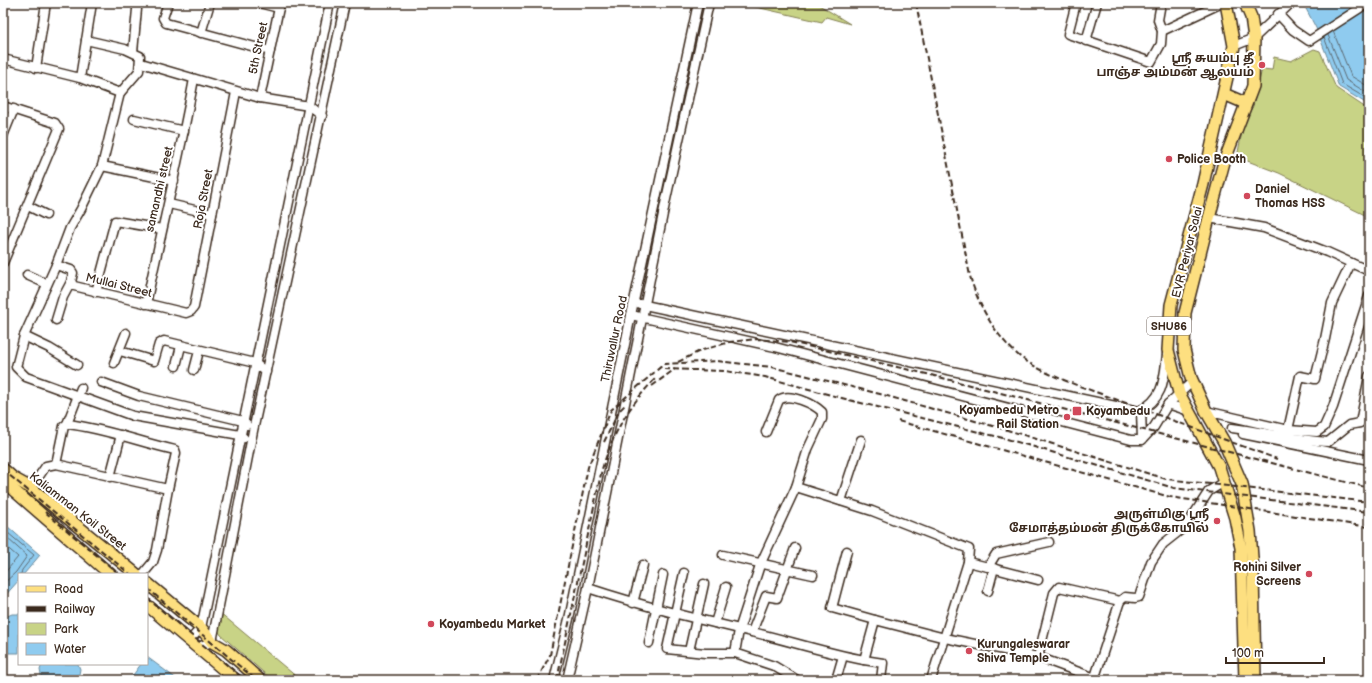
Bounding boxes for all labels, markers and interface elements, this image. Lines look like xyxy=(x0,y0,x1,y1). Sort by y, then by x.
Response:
street label: 5th Street xyxy=(246,20,271,76)
place label: ஶ்ரீ சுயம்பு தீ பாஞ்ச அம்மன் ஆலயம் xyxy=(1096,51,1255,81)
marker: ஶ்ரீ சுயம்பு தீ பாஞ்ச அம்மன் ஆலயம் xyxy=(1257,60,1267,70)
street label: samandhi street xyxy=(142,145,177,233)
place label: Police Booth xyxy=(1177,152,1246,167)
marker: Police Booth xyxy=(1164,154,1174,164)
street label: Roja Street xyxy=(190,168,217,230)
place label: Daniel Thomas HSS xyxy=(1255,182,1325,211)
marker: Daniel Thomas HSS xyxy=(1242,191,1252,201)
street label: EVR Periyar Salai xyxy=(1169,205,1206,299)
street label: Mullai Street xyxy=(84,270,154,301)
street label: Thiruvallur Road xyxy=(598,294,631,384)
road number: SHU86 xyxy=(1147,317,1191,335)
place label: Koyambedu Metro Rail Station xyxy=(959,403,1059,432)
place label: Koyambedu xyxy=(1086,404,1151,419)
marker: Koyambedu xyxy=(1071,405,1083,417)
marker: Koyambedu Metro Rail Station xyxy=(1062,412,1072,422)
street label: Kaliamman Koil Street xyxy=(26,469,130,554)
place label: அருள்மிகு ஸ்ரீ சேமாத்தம்மன் திருக்கோயில் xyxy=(1009,507,1209,537)
marker: அருள்மிகு ஸ்ரீ சேமாத்தம்மன் திருக்கோயில் xyxy=(1212,516,1222,526)
place label: Rohini Silver Screens xyxy=(1233,560,1301,589)
marker: Rohini Silver Screens xyxy=(1304,569,1314,579)
legend xyxy=(18,573,148,665)
text: Road xyxy=(54,582,83,597)
text: Railway xyxy=(54,602,96,617)
place label: Koyambedu Market xyxy=(439,617,545,632)
marker: Koyambedu Market xyxy=(426,619,436,629)
text: Park xyxy=(54,622,78,637)
place label: Kurungaleswarar Shiva Temple xyxy=(977,637,1070,666)
scale bar xyxy=(1226,639,1324,665)
text: Water xyxy=(54,642,86,657)
marker: Kurungaleswarar Shiva Temple xyxy=(964,646,974,656)
text: 100 m xyxy=(1232,646,1264,661)

